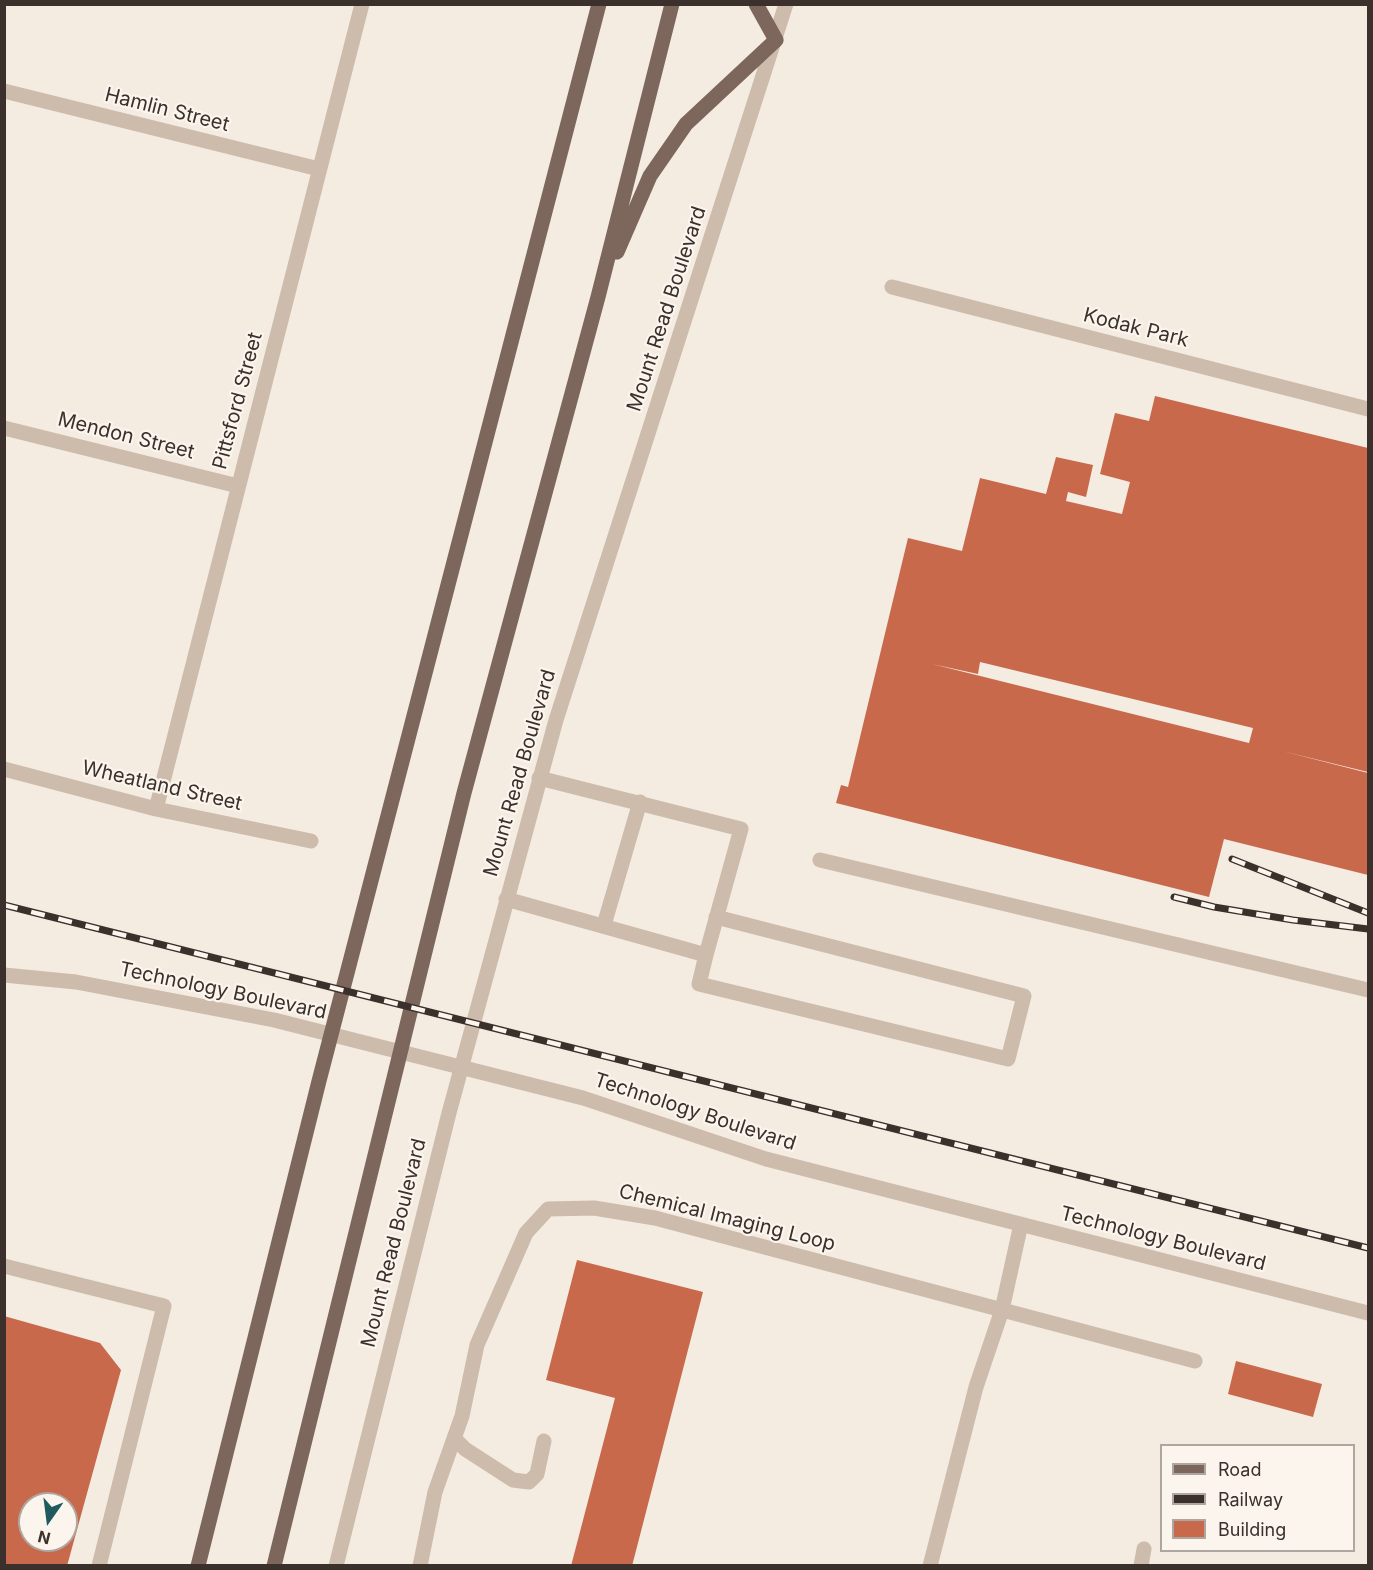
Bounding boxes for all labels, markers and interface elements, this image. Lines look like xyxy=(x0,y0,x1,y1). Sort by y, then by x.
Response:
street label: Hamlin Street xyxy=(102,83,232,137)
street label: Mount Read Boulevard xyxy=(622,203,712,415)
street label: Kodak Park xyxy=(1081,303,1191,353)
street label: Pittsford Street xyxy=(208,330,268,472)
street label: Mendon Street xyxy=(55,407,197,465)
street label: Mount Read Boulevard xyxy=(479,667,561,879)
street label: Wheatland Street xyxy=(80,756,244,816)
street label: Technology Boulevard xyxy=(117,957,329,1025)
street label: Technology Boulevard xyxy=(591,1068,799,1156)
street label: Mount Read Boulevard xyxy=(356,1136,432,1350)
street label: Chemical Imaging Loop xyxy=(616,1179,838,1257)
street label: Technology Boulevard xyxy=(1058,1202,1268,1276)
legend xyxy=(1160,1444,1355,1552)
text: Road xyxy=(1218,1459,1261,1480)
text: Railway xyxy=(1218,1489,1283,1510)
north arrow xyxy=(18,1492,78,1552)
text: Building xyxy=(1218,1519,1286,1540)
text: N xyxy=(36,1526,52,1549)

